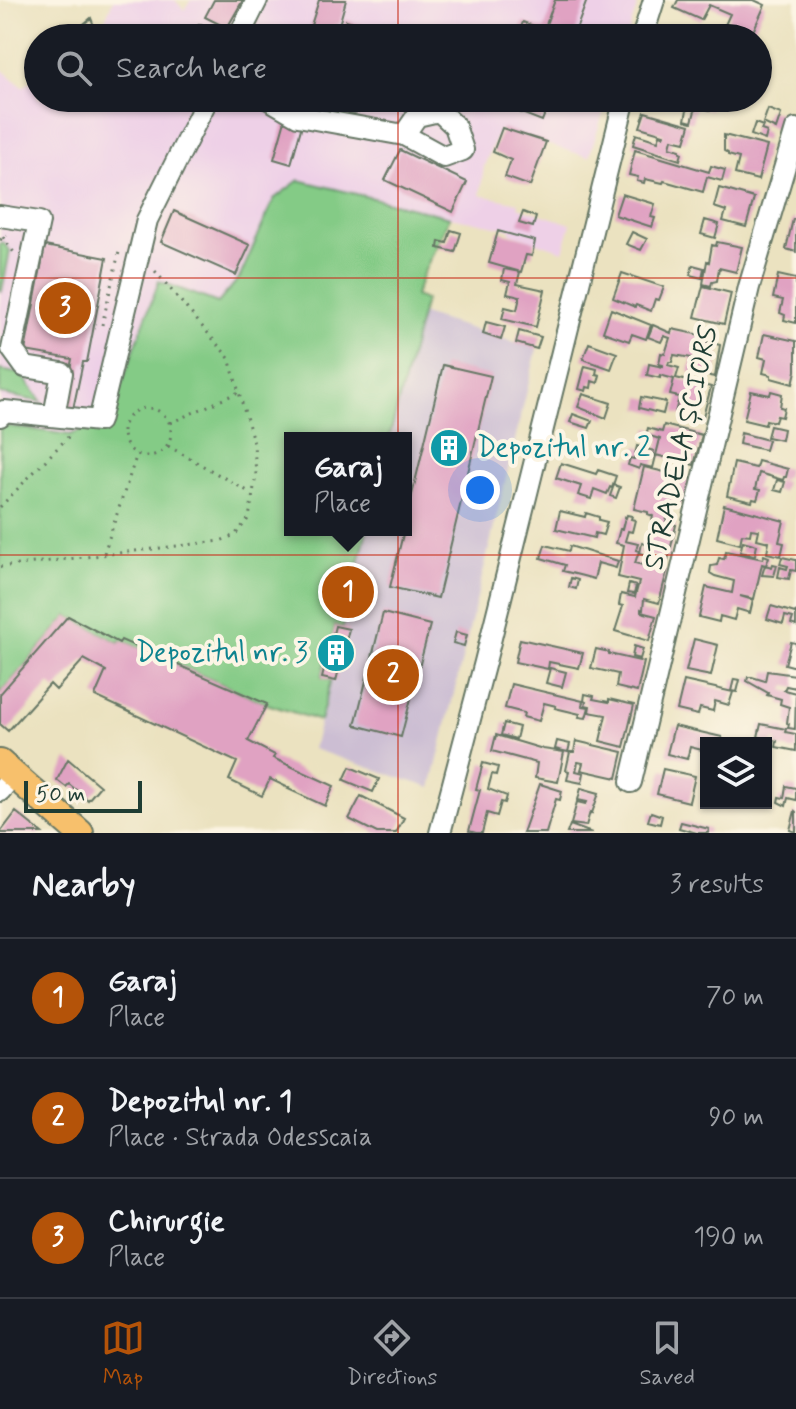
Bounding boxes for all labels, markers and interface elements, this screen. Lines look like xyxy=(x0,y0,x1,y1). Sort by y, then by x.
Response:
search box xyxy=(24,24,772,112)
icon: search xyxy=(52,46,96,90)
text: Search here xyxy=(116,49,267,88)
pin: 3 xyxy=(39,278,91,338)
street label: STRADELA ȘCIORS xyxy=(636,322,728,574)
building icon: Depozitul nr. 2 xyxy=(428,427,470,469)
place label: Depozitul nr. 2 xyxy=(477,430,651,467)
popup xyxy=(284,432,412,536)
text: Garaj xyxy=(314,448,382,487)
your location xyxy=(460,470,500,510)
text: Place xyxy=(314,487,371,521)
pin: 1 xyxy=(322,562,374,622)
building icon: Depozitul nr. 3 xyxy=(315,632,357,674)
place label: Depozitul nr. 3 xyxy=(136,635,308,672)
pin: 2 xyxy=(367,645,419,705)
map controls xyxy=(700,737,772,809)
button: layers xyxy=(700,737,772,809)
scale bar xyxy=(24,777,142,813)
text: 50 m xyxy=(36,781,85,809)
text: Nearby xyxy=(32,863,136,908)
text: 3 results xyxy=(670,868,764,902)
text: Garaj xyxy=(108,962,177,1001)
text: 1 xyxy=(52,981,64,1015)
text: 70 m xyxy=(706,981,764,1015)
text: Place xyxy=(108,1001,165,1035)
text: Depozitul nr. 1 xyxy=(108,1082,293,1121)
text: 2 xyxy=(52,1101,64,1135)
text: 90 m xyxy=(709,1101,764,1135)
text: Place · Strada Odesscaia xyxy=(108,1121,372,1155)
text: Chirurgie xyxy=(108,1202,225,1241)
text: 3 xyxy=(52,1221,64,1255)
text: 190 m xyxy=(694,1221,764,1255)
text: Place xyxy=(108,1241,165,1275)
tab: Map xyxy=(101,1316,145,1392)
tab: Directions xyxy=(347,1316,437,1392)
tab: Saved xyxy=(639,1316,695,1392)

